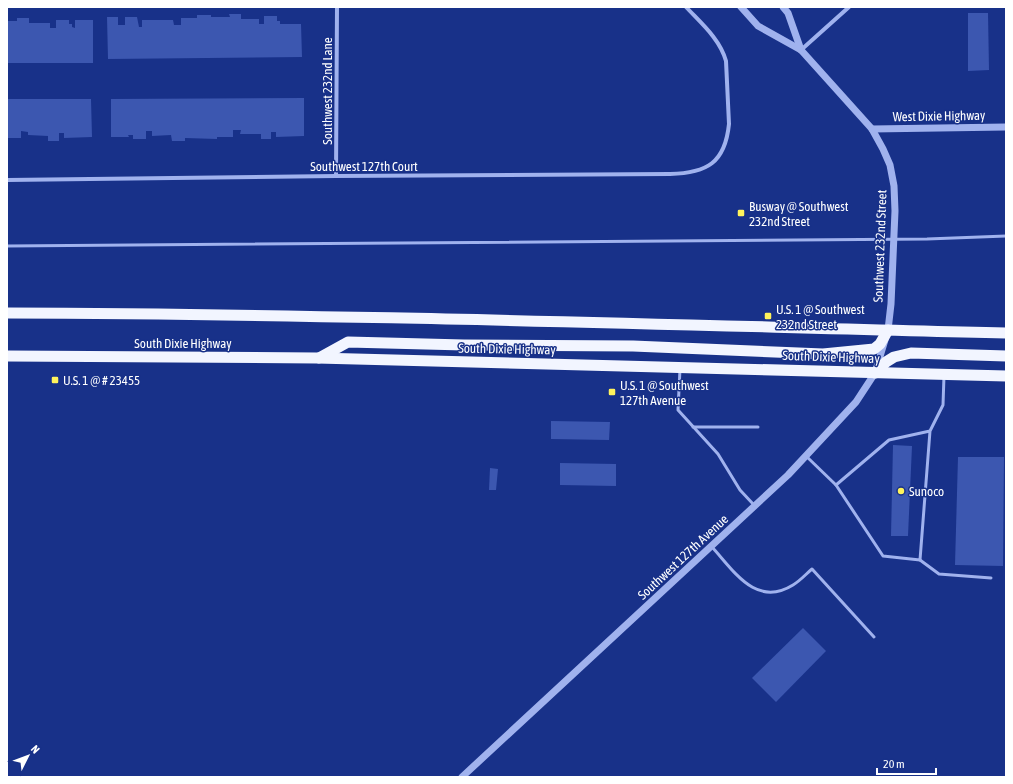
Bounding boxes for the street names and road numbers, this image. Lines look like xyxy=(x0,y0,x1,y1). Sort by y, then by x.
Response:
street label: Southwest 232nd Lane xyxy=(320,37,335,145)
street label: West Dixie Highway xyxy=(893,108,986,124)
street label: Southwest 127th Court xyxy=(310,159,418,174)
street label: Southwest 232nd Street xyxy=(871,189,889,303)
street label: South Dixie Highway xyxy=(134,336,232,351)
street label: South Dixie Highway xyxy=(458,341,556,357)
street label: South Dixie Highway xyxy=(782,348,881,366)
street label: Southwest 127th Avenue xyxy=(635,511,731,603)

